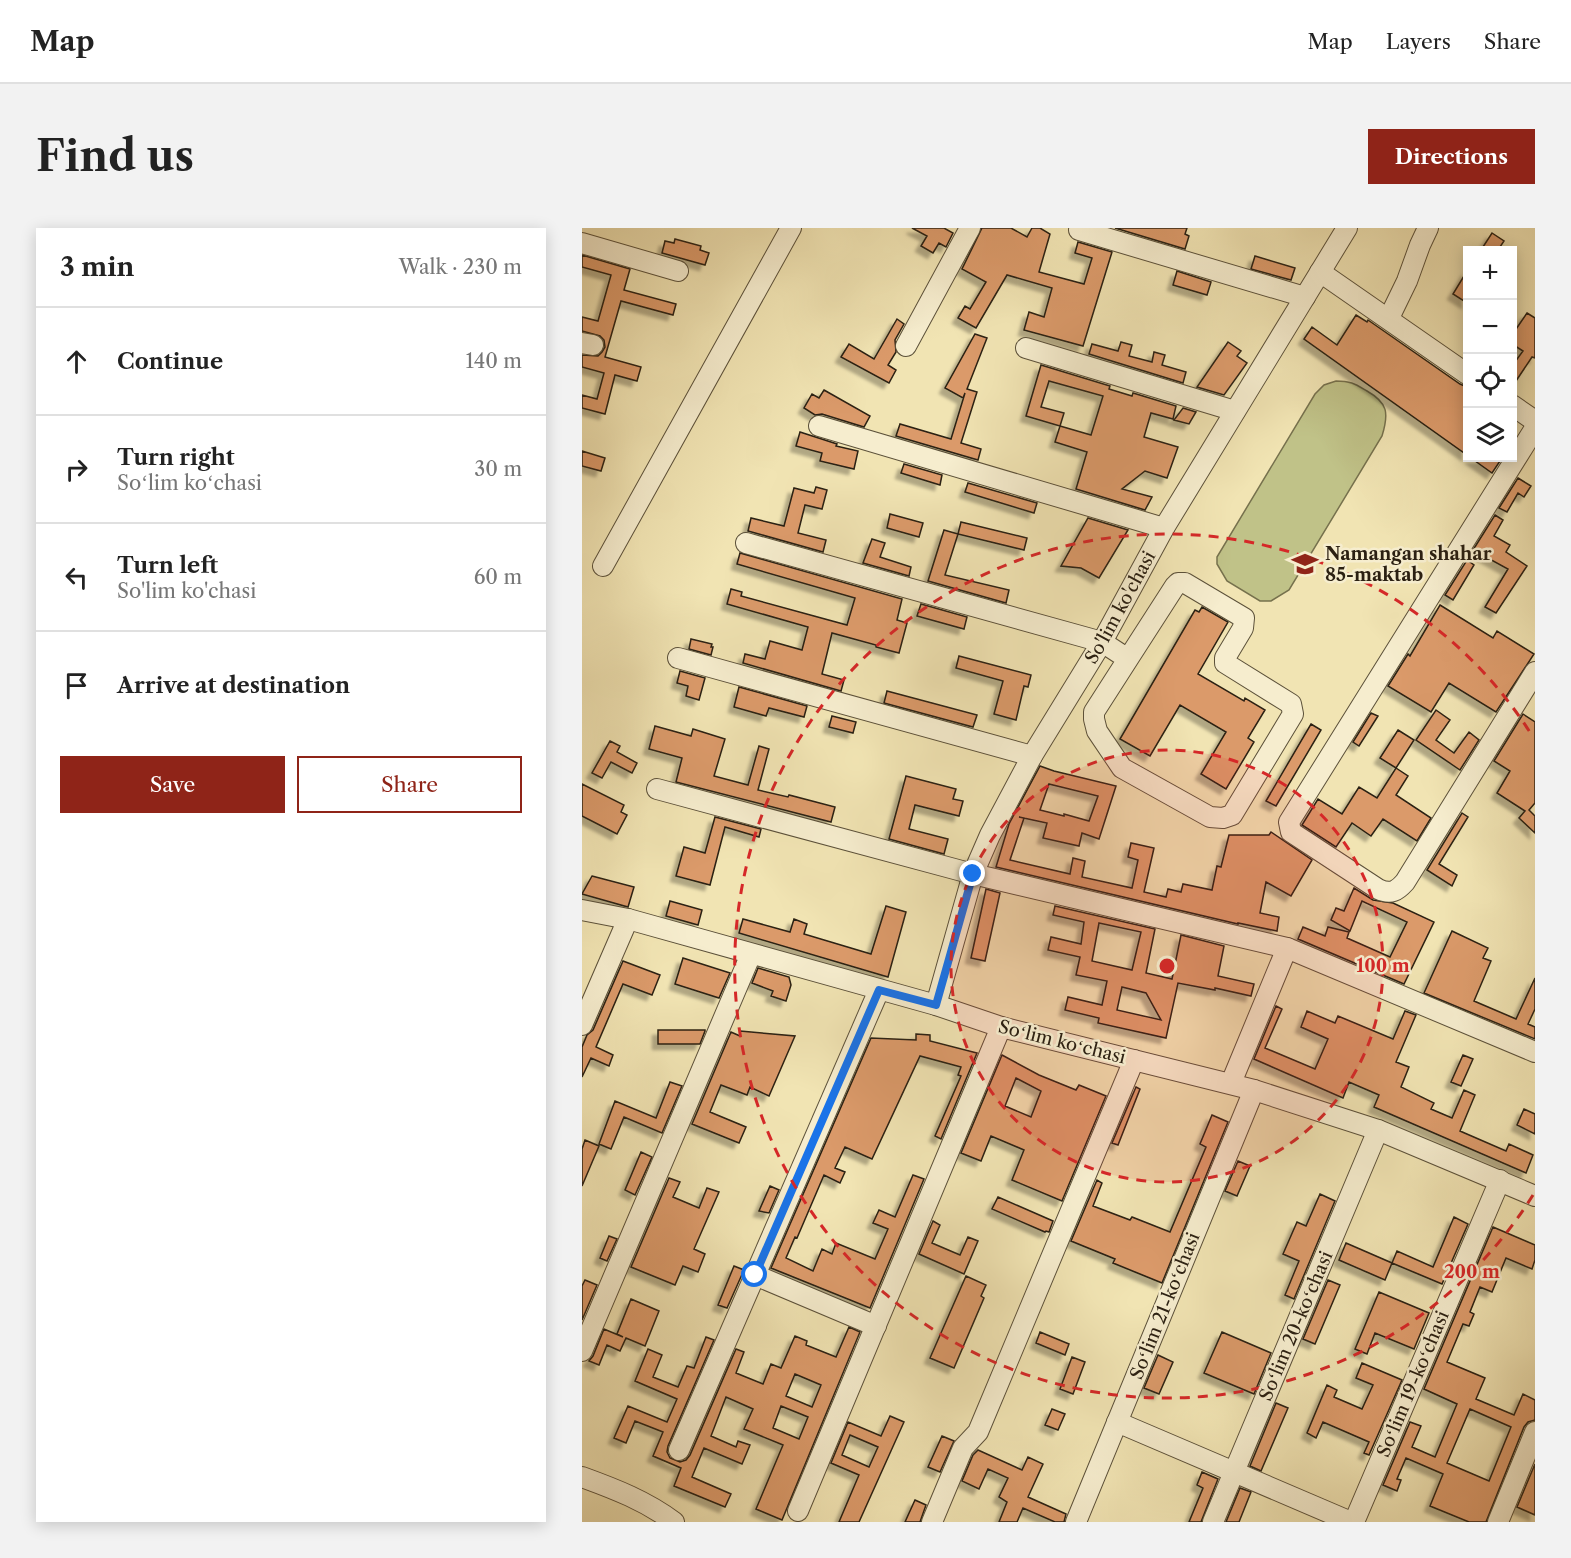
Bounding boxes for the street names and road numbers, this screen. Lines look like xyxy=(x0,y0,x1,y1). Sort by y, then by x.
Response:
street label: So'lim ko'chasi xyxy=(1080,547,1161,668)
street label: Soʻlim koʻchasi xyxy=(996,1016,1128,1069)
street label: Soʻlim 21-koʻchasi xyxy=(1125,1229,1205,1383)
street label: Soʻlim 20-koʻchasi xyxy=(1255,1247,1338,1404)
street label: Soʻlim 19-koʻchasi xyxy=(1372,1307,1454,1460)

